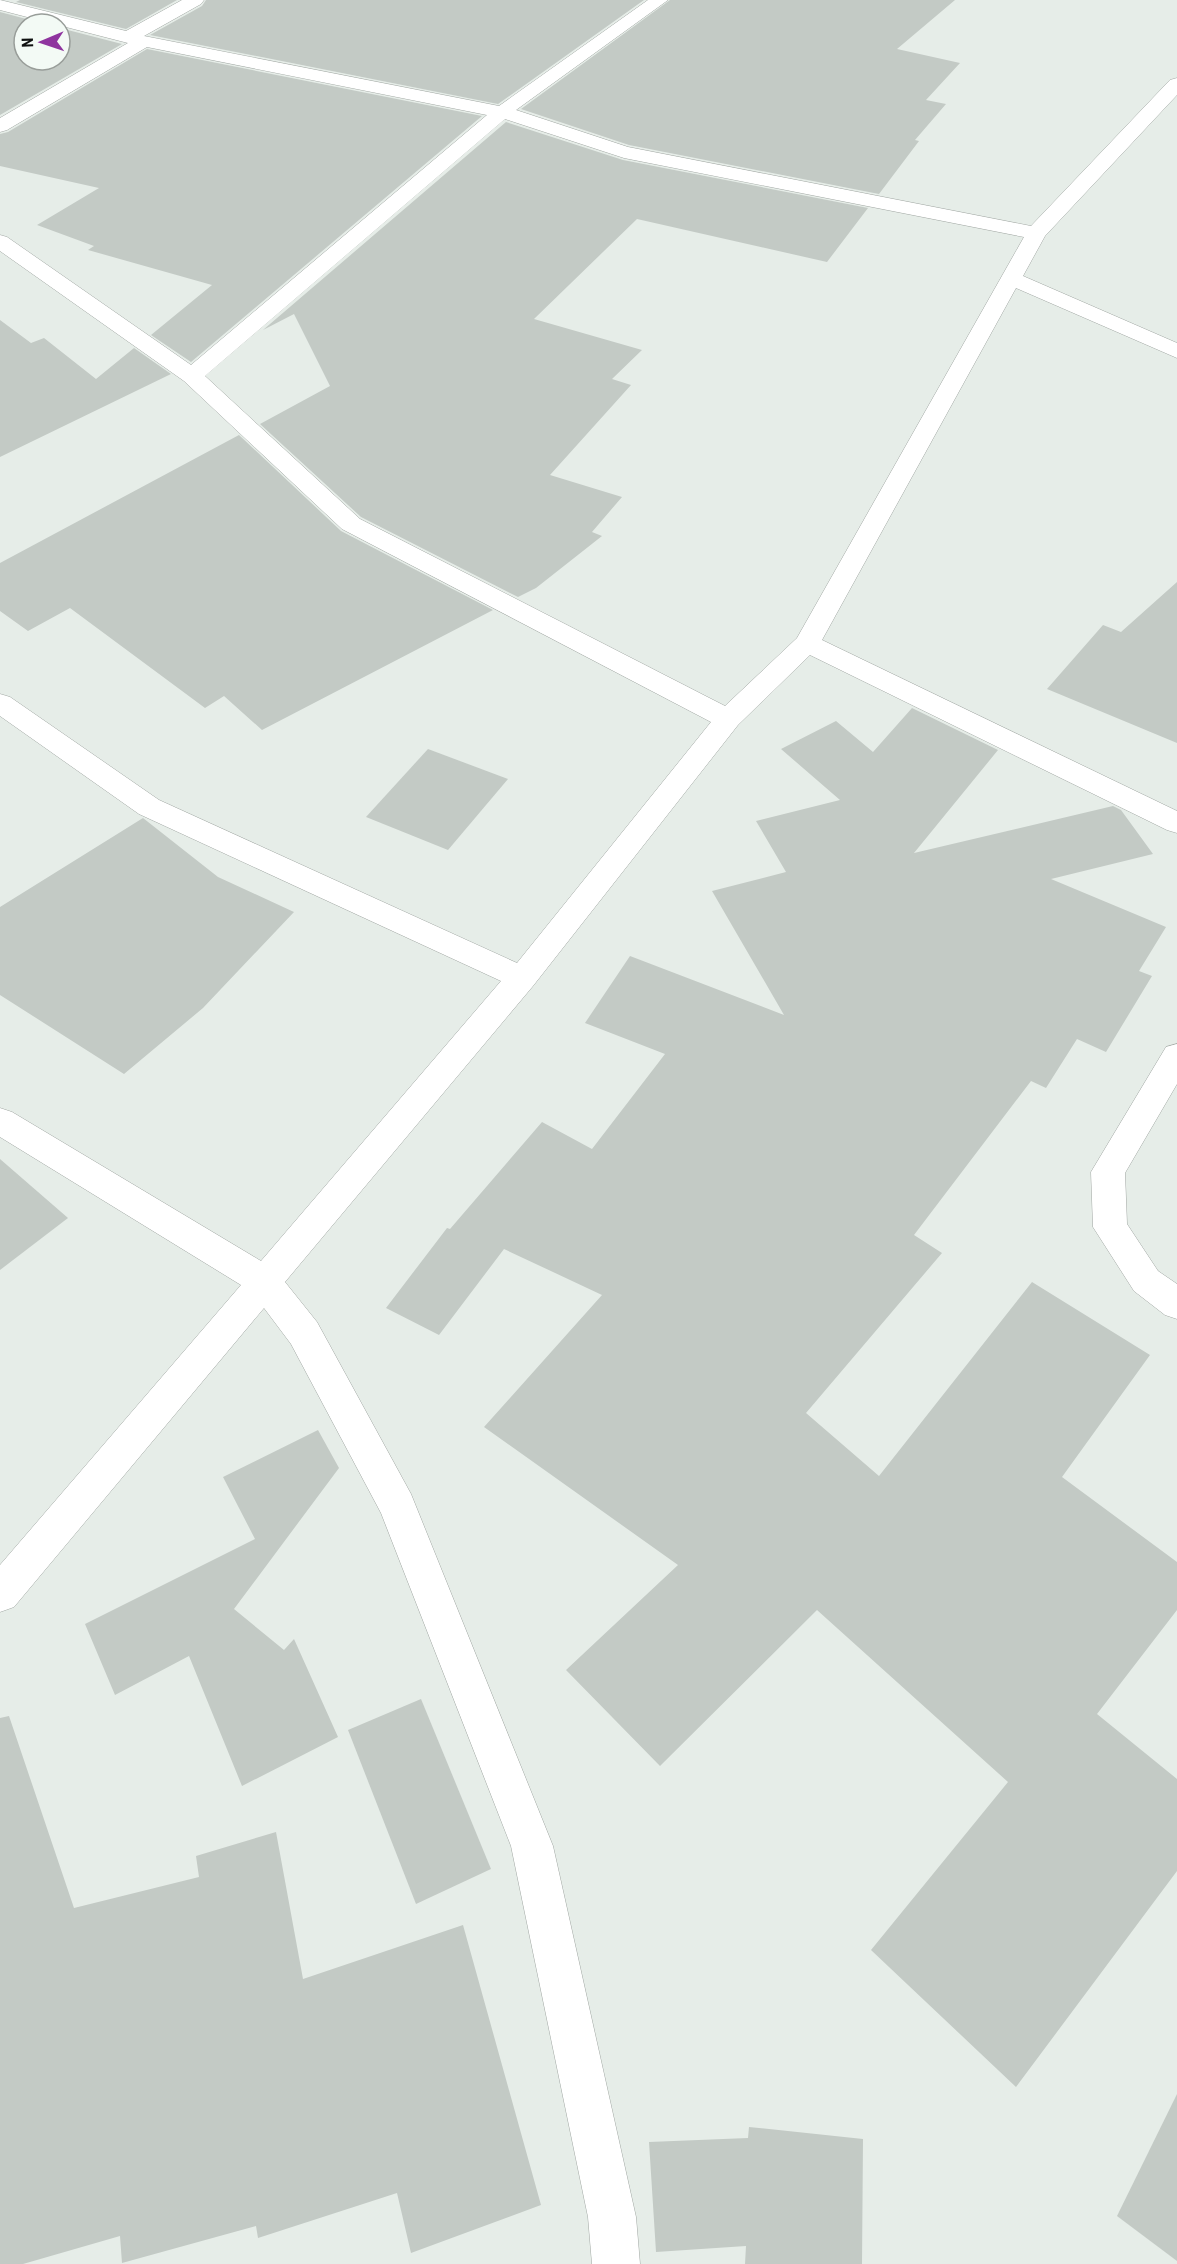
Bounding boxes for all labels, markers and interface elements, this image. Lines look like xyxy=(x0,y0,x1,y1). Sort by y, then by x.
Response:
north arrow xyxy=(12,12,72,72)
text: N xyxy=(18,37,37,48)

